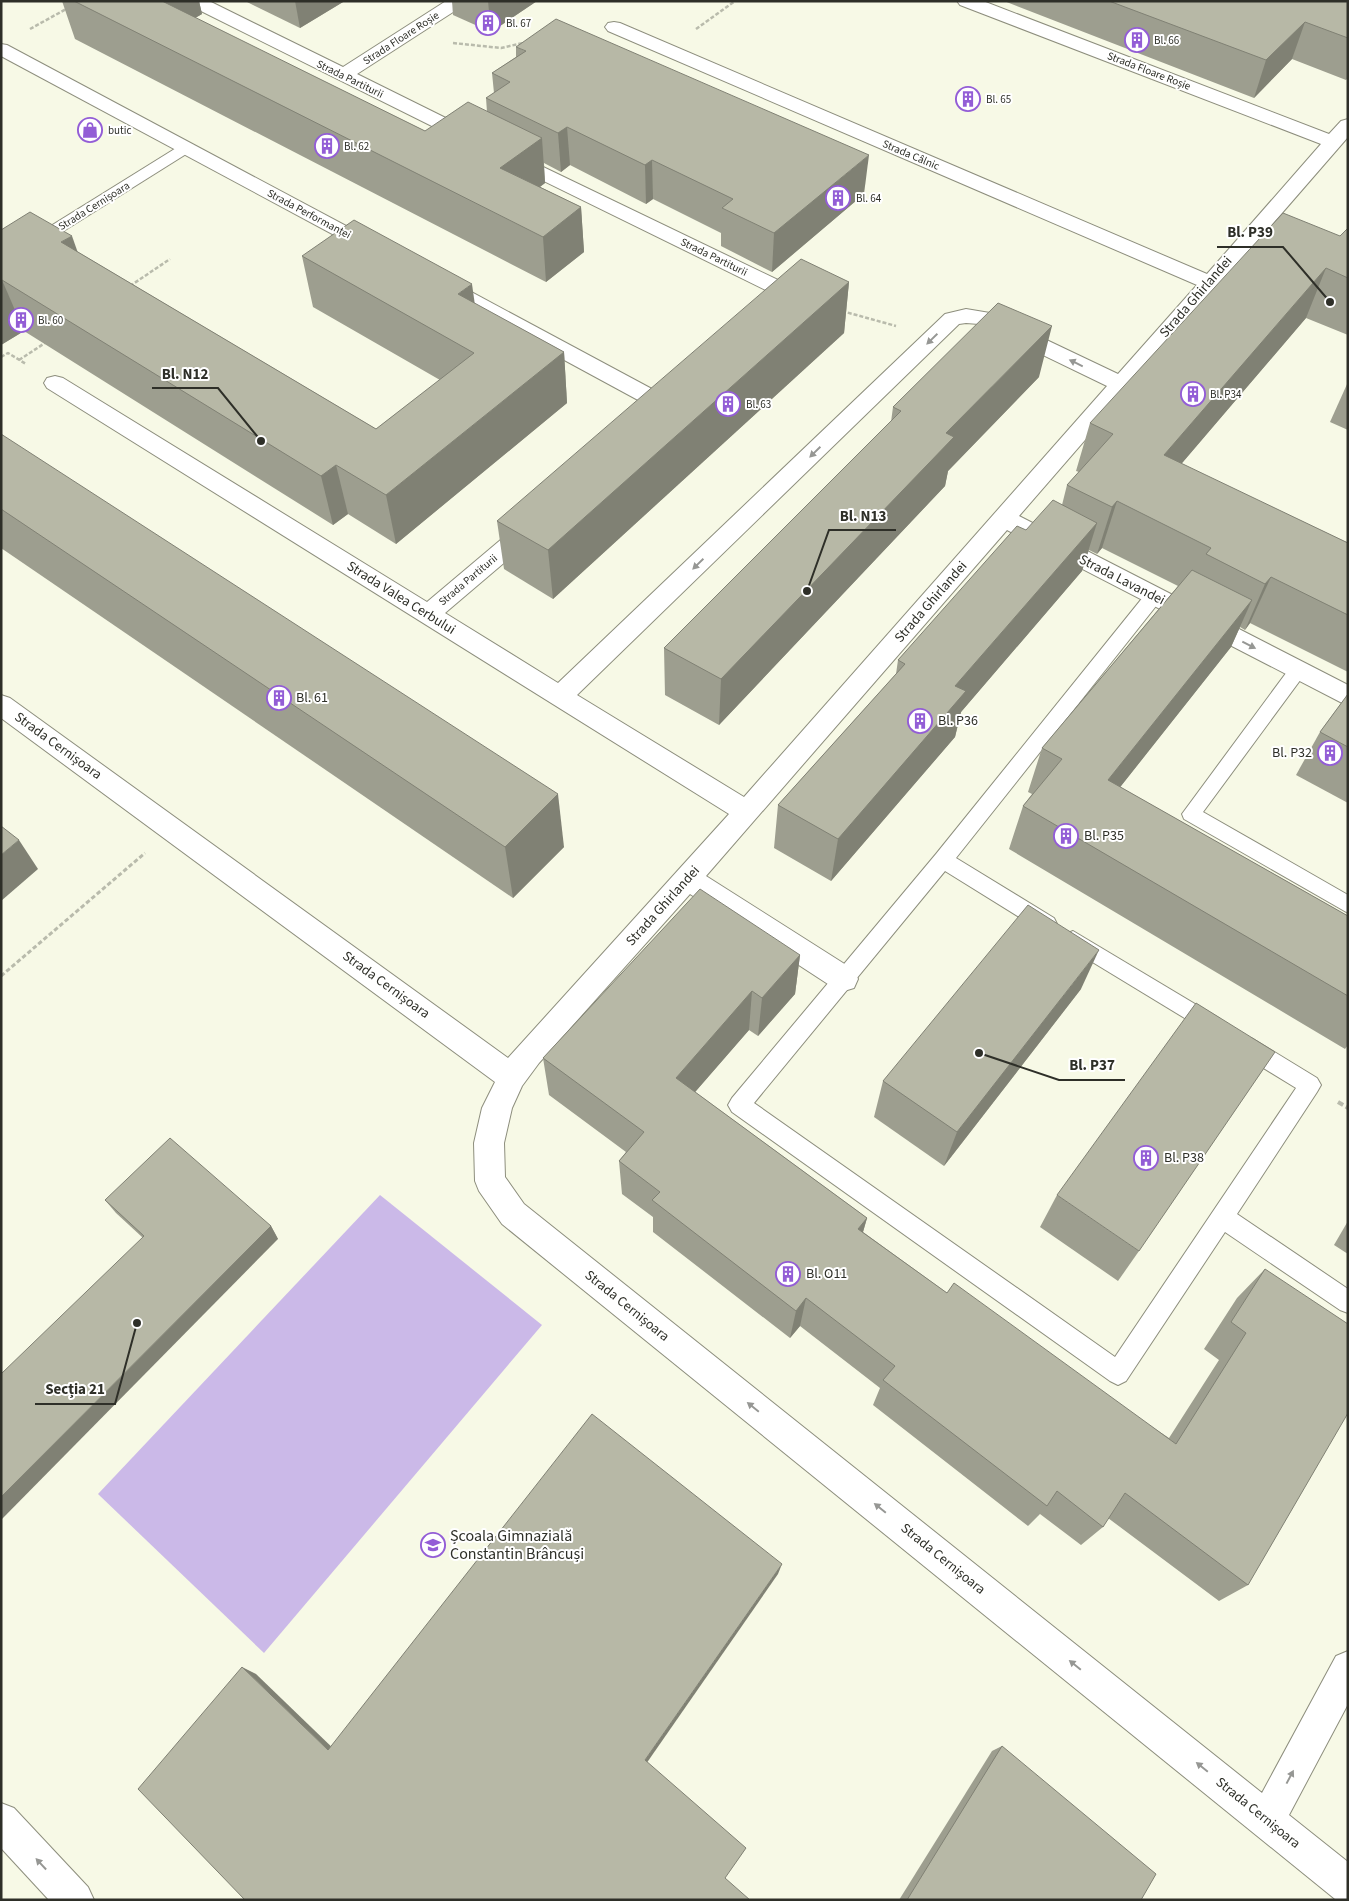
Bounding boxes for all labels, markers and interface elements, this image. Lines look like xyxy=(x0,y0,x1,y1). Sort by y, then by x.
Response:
street label: Strada Floare Roșie xyxy=(360,7,442,68)
building icon: Bl. 67 xyxy=(475,10,501,36)
place label: Bl. 67 xyxy=(506,16,531,31)
building icon: Bl. 66 xyxy=(1124,27,1150,53)
place label: Bl. 66 xyxy=(1154,33,1180,48)
street label: Strada Floare Roșie xyxy=(1105,48,1193,94)
street label: Strada Partiturii xyxy=(314,56,386,102)
building icon: Bl. 65 xyxy=(955,86,981,112)
place label: Bl. 65 xyxy=(986,92,1011,107)
shop icon: butic xyxy=(77,117,103,143)
place label: butic xyxy=(108,123,132,138)
building icon: Bl. 62 xyxy=(314,133,340,159)
street label: Strada Câlnic xyxy=(880,136,942,174)
place label: Bl. 62 xyxy=(344,139,369,154)
street label: Strada Cernișoara xyxy=(55,178,133,234)
building icon: Bl. 64 xyxy=(825,185,851,211)
street label: Strada Performanței xyxy=(265,186,353,242)
place label: Bl. 64 xyxy=(856,191,882,206)
callout: Bl. P39 xyxy=(1217,217,1283,247)
text: Bl. P39 xyxy=(1227,222,1273,243)
street label: Strada Partiturii xyxy=(678,234,750,280)
street label: Strada Ghirlandei xyxy=(1155,252,1237,342)
building icon: Bl. 60 xyxy=(8,307,34,333)
place label: Bl. 60 xyxy=(38,313,63,328)
one-way arrow xyxy=(927,333,939,345)
callout: Bl. N12 xyxy=(152,358,218,388)
one-way arrow xyxy=(1069,359,1083,367)
text: Bl. N12 xyxy=(162,364,208,385)
building icon: Bl. P34 xyxy=(1180,381,1206,407)
place label: Bl. P34 xyxy=(1210,387,1242,402)
building icon: Bl. 63 xyxy=(715,391,741,417)
place label: Bl. 63 xyxy=(746,397,771,412)
one-way arrow xyxy=(809,445,821,457)
callout: Bl. N13 xyxy=(829,500,896,530)
text: Bl. N13 xyxy=(840,506,886,527)
street label: Strada Lavandei xyxy=(1076,550,1168,610)
street label: Strada Partiturii xyxy=(435,551,501,609)
street label: Strada Valea Cerbului xyxy=(343,556,459,640)
street label: Strada Ghirlandei xyxy=(890,557,972,647)
one-way arrow xyxy=(692,558,704,570)
one-way arrow xyxy=(1242,641,1257,649)
building icon: Bl. 61 xyxy=(266,685,292,711)
place label: Bl. 61 xyxy=(296,688,328,708)
street label: Strada Cernișoara xyxy=(10,707,106,785)
building icon: Bl. P36 xyxy=(907,708,933,734)
place label: Bl. P36 xyxy=(938,711,978,731)
building icon: Bl. P32 xyxy=(1317,740,1343,766)
place label: Bl. P32 xyxy=(1272,743,1312,763)
building icon: Bl. P35 xyxy=(1053,823,1079,849)
place label: Bl. P35 xyxy=(1084,826,1124,846)
street label: Strada Ghirlandei xyxy=(621,861,705,951)
street label: Strada Cernișoara xyxy=(338,946,434,1024)
callout: Bl. P37 xyxy=(1059,1050,1125,1080)
text: Bl. P37 xyxy=(1069,1055,1115,1076)
building icon: Bl. P38 xyxy=(1133,1145,1159,1171)
place label: Bl. P38 xyxy=(1164,1148,1204,1168)
building icon: Bl. O11 xyxy=(775,1261,801,1287)
place label: Bl. O11 xyxy=(806,1264,847,1284)
street label: Strada Cernișoara xyxy=(580,1266,674,1346)
callout: Secția 21 xyxy=(35,1374,115,1404)
text: Secția 21 xyxy=(45,1379,105,1400)
one-way arrow xyxy=(747,1401,760,1412)
one-way arrow xyxy=(874,1503,887,1514)
street label: Strada Cernișoara xyxy=(896,1519,990,1599)
place label: Școala Gimnazială Constantin Brâncuși xyxy=(450,1525,584,1565)
school or university icon: Școala Gimnazială Constantin Brâncuși xyxy=(420,1532,446,1558)
one-way arrow xyxy=(1069,1659,1082,1670)
one-way arrow xyxy=(1195,1761,1208,1772)
one-way arrow xyxy=(1286,1769,1294,1784)
street label: Strada Cernișoara xyxy=(1211,1773,1305,1853)
one-way arrow xyxy=(35,1859,47,1871)

